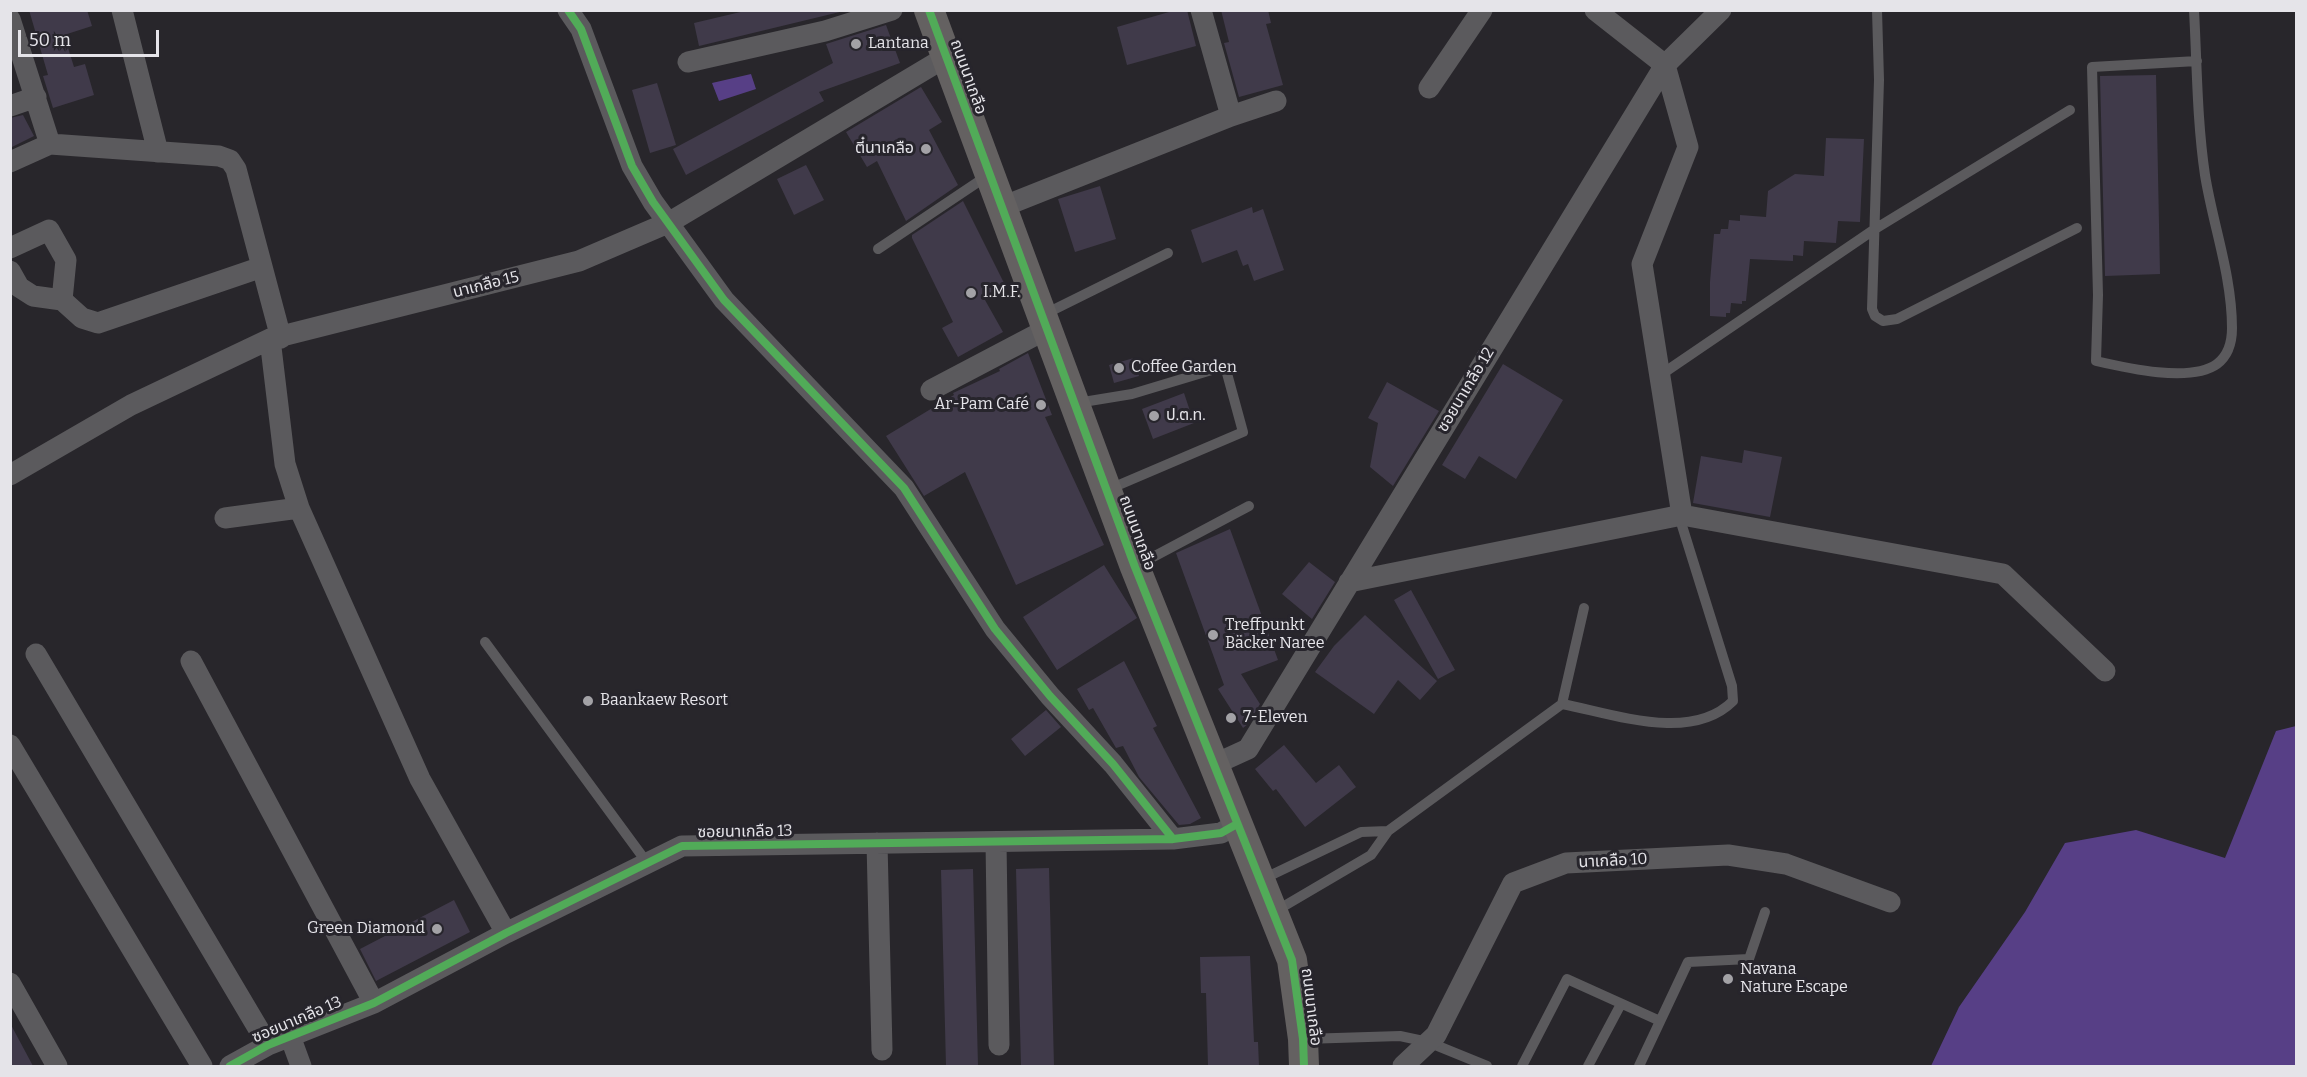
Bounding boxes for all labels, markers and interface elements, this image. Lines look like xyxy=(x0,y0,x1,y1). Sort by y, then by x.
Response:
scale bar xyxy=(21,18,162,56)
text: 50 m xyxy=(29,29,71,51)
place label: Lantana xyxy=(868,34,929,54)
marker: Lantana xyxy=(849,37,863,51)
street label: ถนนนาเกลือ xyxy=(946,37,990,117)
place label: ตี๋นาเกลือ xyxy=(855,139,914,159)
marker: ตี๋นาเกลือ xyxy=(919,142,933,156)
street label: นาเกลือ 15 xyxy=(451,268,521,302)
place label: I.M.F. xyxy=(983,283,1020,303)
marker: I.M.F. xyxy=(964,286,978,300)
street label: ซอยนาเกลือ 12 xyxy=(1433,344,1499,436)
place label: Coffee Garden xyxy=(1131,358,1237,378)
marker: Coffee Garden xyxy=(1112,361,1126,375)
place label: Ar-Pam Café xyxy=(934,395,1029,415)
marker: Ar-Pam Café xyxy=(1034,398,1048,412)
place label: ป.ต.ท. xyxy=(1166,406,1206,426)
marker: ป.ต.ท. xyxy=(1147,409,1161,423)
street label: ถนนนาเกลือ xyxy=(1115,493,1159,573)
place label: Treffpunkt Bäcker Naree xyxy=(1225,616,1325,654)
marker: Treffpunkt Bäcker Naree xyxy=(1206,628,1220,642)
place label: Baankaew Resort xyxy=(600,691,728,711)
marker: Baankaew Resort xyxy=(581,694,595,708)
place label: 7-Eleven xyxy=(1243,708,1308,728)
marker: 7-Eleven xyxy=(1224,711,1238,725)
street label: ซอยนาเกลือ 13 xyxy=(697,822,793,842)
street label: นาเกลือ 10 xyxy=(1578,850,1648,872)
place label: Green Diamond xyxy=(307,919,425,939)
marker: Green Diamond xyxy=(430,922,444,936)
place label: Navana Nature Escape xyxy=(1740,960,1848,998)
street label: ถนนนาเกลือ xyxy=(1297,967,1325,1047)
marker: Navana Nature Escape xyxy=(1721,972,1735,986)
street label: ซอยนาเกลือ 13 xyxy=(249,993,345,1047)

